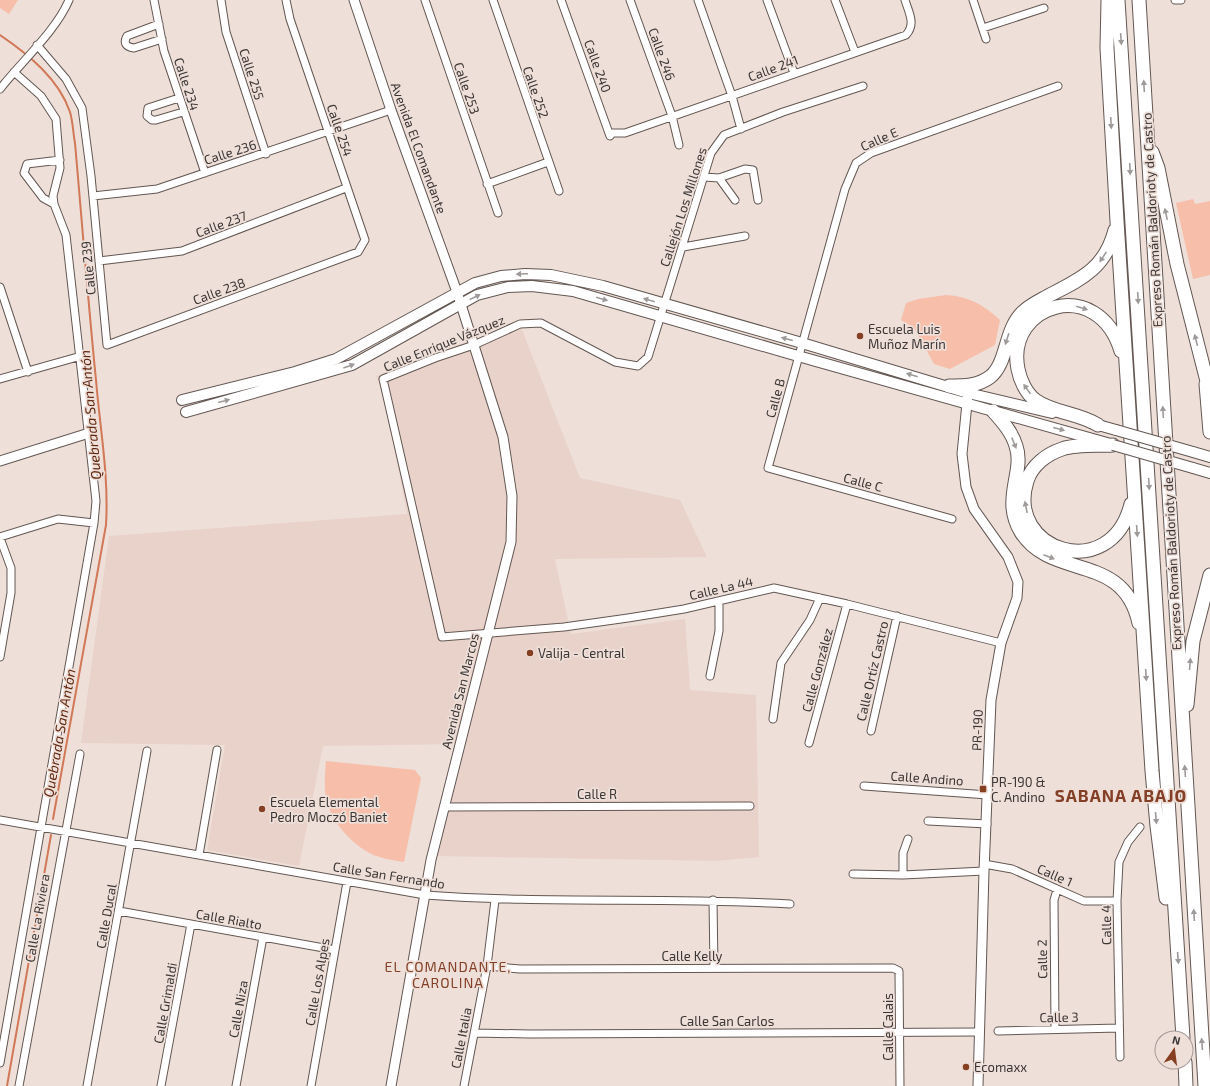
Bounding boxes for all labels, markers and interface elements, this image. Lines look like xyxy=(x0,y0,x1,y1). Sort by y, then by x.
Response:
street label: Calle 246 xyxy=(645,25,679,83)
one-way arrow xyxy=(1118,33,1125,45)
street label: Calle 240 xyxy=(581,37,615,95)
street label: Calle 255 xyxy=(236,46,268,102)
street label: Calle 241 xyxy=(746,51,800,85)
street label: Calle 234 xyxy=(171,56,203,112)
street label: Calle 253 xyxy=(451,60,483,116)
street label: Calle 252 xyxy=(520,64,552,120)
street label: Avenida El Comandante xyxy=(388,80,450,216)
one-way arrow xyxy=(1141,80,1148,92)
street label: Calle 254 xyxy=(324,102,356,158)
street label: Expreso Román Baldorioty de Castro xyxy=(1138,112,1166,328)
one-way arrow xyxy=(1108,117,1115,129)
street label: Calle E xyxy=(858,124,900,154)
street label: Calle 236 xyxy=(202,136,258,168)
street label: Callejón Los Millones xyxy=(656,145,710,269)
one-way arrow xyxy=(1127,163,1133,176)
street label: Calle 237 xyxy=(193,207,249,241)
one-way arrow xyxy=(1162,208,1168,220)
street label: Calle 239 xyxy=(77,240,99,296)
one-way arrow xyxy=(1100,251,1107,263)
one-way arrow xyxy=(516,271,528,278)
street label: Calle 238 xyxy=(191,274,247,308)
one-way arrow xyxy=(1134,292,1141,304)
one-way arrow xyxy=(469,294,481,300)
one-way arrow xyxy=(596,296,608,302)
one-way arrow xyxy=(642,297,654,303)
one-way arrow xyxy=(1077,305,1089,311)
street label: Calle Enrique Vázquez xyxy=(381,311,507,375)
place label: Escuela Luis Muñoz Marín xyxy=(868,321,946,352)
marker: Escuela Luis Muñoz Marín xyxy=(855,331,865,341)
one-way arrow xyxy=(1004,333,1010,345)
one-way arrow xyxy=(1192,334,1198,346)
one-way arrow xyxy=(781,336,793,342)
water label: Quebrada San Antón xyxy=(76,349,104,481)
one-way arrow xyxy=(343,362,355,368)
one-way arrow xyxy=(906,372,918,378)
street label: Calle B xyxy=(762,377,788,419)
one-way arrow xyxy=(1023,384,1031,395)
one-way arrow xyxy=(218,398,230,404)
one-way arrow xyxy=(1160,406,1167,418)
one-way arrow xyxy=(1053,426,1065,432)
street label: Expreso Román Baldorioty de Castro xyxy=(1157,435,1185,651)
one-way arrow xyxy=(1012,437,1018,449)
street label: Calle C xyxy=(842,469,884,495)
one-way arrow xyxy=(1146,478,1153,490)
one-way arrow xyxy=(1022,501,1028,513)
one-way arrow xyxy=(1133,525,1140,537)
one-way arrow xyxy=(1044,554,1056,560)
street label: Calle La 44 xyxy=(688,573,754,603)
street label: Calle Ortíz Castro xyxy=(853,619,891,723)
street label: Calle González xyxy=(798,626,836,714)
street label: Avenida San Marcos xyxy=(438,632,482,750)
place label: Valija - Central xyxy=(538,645,625,661)
marker: Valija - Central xyxy=(525,648,535,658)
one-way arrow xyxy=(1187,658,1193,670)
water label: Quebrada San Antón xyxy=(39,667,79,799)
one-way arrow xyxy=(1143,669,1150,681)
street label: PR-190 xyxy=(968,709,986,751)
one-way arrow xyxy=(1181,765,1188,777)
street label: Calle Andino xyxy=(890,767,964,789)
place label: PR-190 & C. Andino xyxy=(991,774,1046,805)
marker: PR-190 & C. Andino xyxy=(978,784,988,794)
district label: SABANA ABAJO xyxy=(1055,785,1187,805)
street label: Calle R xyxy=(577,786,617,802)
place label: Escuela Elemental Pedro Moczó Baniet xyxy=(270,794,387,825)
marker: Escuela Elemental Pedro Moczó Baniet xyxy=(257,804,267,814)
one-way arrow xyxy=(1153,812,1160,825)
street label: Calle San Fernando xyxy=(332,858,446,892)
street label: Calle 1 xyxy=(1035,860,1075,890)
street label: Calle La Riviera xyxy=(21,873,53,963)
street label: Calle Ducal xyxy=(92,882,120,950)
street label: Calle Rialto xyxy=(195,905,263,933)
street label: Calle 4 xyxy=(1098,905,1114,945)
one-way arrow xyxy=(1191,908,1197,921)
street label: Calle Los Alpes xyxy=(301,937,333,1027)
street label: Calle 2 xyxy=(1034,939,1050,979)
street label: Calle Kelly xyxy=(662,948,723,964)
one-way arrow xyxy=(1175,952,1181,965)
district label: EL COMANDANTE, CAROLINA xyxy=(385,958,511,991)
street label: Calle Grimaldi xyxy=(150,961,180,1045)
street label: Calle Niza xyxy=(225,979,251,1039)
street label: Calle Calais xyxy=(880,993,896,1061)
street label: Calle Italia xyxy=(447,1006,475,1070)
street label: Calle 3 xyxy=(1039,1009,1079,1025)
street label: Calle San Carlos xyxy=(680,1013,774,1029)
north arrow xyxy=(1154,1030,1194,1070)
text: N xyxy=(1171,1033,1182,1047)
one-way arrow xyxy=(1199,1038,1206,1050)
place label: Ecomaxx xyxy=(974,1059,1027,1075)
marker: Ecomaxx xyxy=(961,1062,971,1072)

